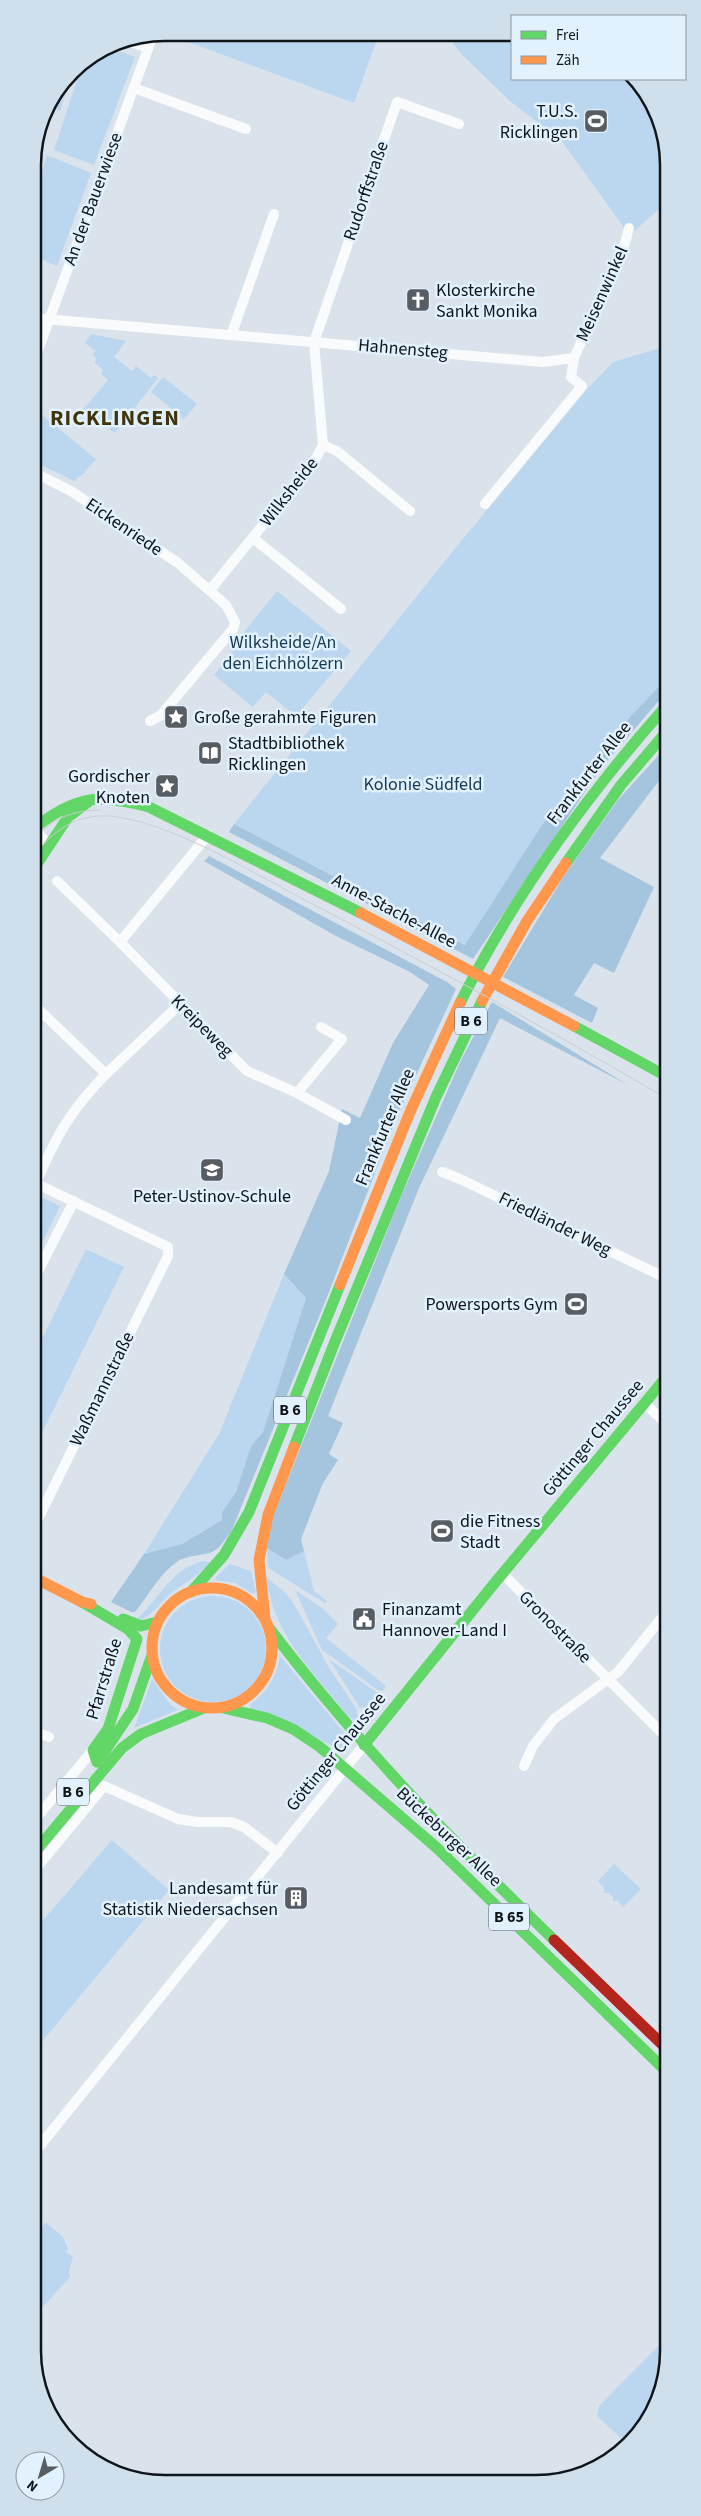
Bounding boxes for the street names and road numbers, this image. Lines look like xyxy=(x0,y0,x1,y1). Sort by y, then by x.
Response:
street label: An der Bauerwiese xyxy=(57,129,129,269)
street label: Rudorffstraße xyxy=(337,138,395,244)
street label: Meisenwinkel xyxy=(570,242,634,346)
street label: Hahnensteg xyxy=(357,333,449,365)
street label: Wilksheide xyxy=(254,452,324,532)
street label: Eickenriede xyxy=(81,492,168,562)
street label: Frankfurter Allee xyxy=(541,716,637,830)
street label: Anne-Stache-Allee xyxy=(327,868,461,954)
street label: Kreipeweg xyxy=(165,989,239,1063)
road number: B 6 xyxy=(455,1008,487,1034)
street label: Frankfurter Allee xyxy=(349,1065,421,1189)
street label: Friedländer Weg xyxy=(495,1186,615,1262)
street label: Waßmannstraße xyxy=(63,1328,141,1450)
street label: Göttinger Chaussee xyxy=(536,1374,650,1502)
road number: B 6 xyxy=(274,1396,306,1424)
street label: Gronostraße xyxy=(513,1585,597,1669)
street label: Pfarrstraße xyxy=(80,1635,128,1723)
street label: Göttinger Chaussee xyxy=(280,1687,392,1817)
road number: B 6 xyxy=(57,1778,89,1805)
street label: Bückeburger Allee xyxy=(391,1781,507,1893)
road number: B 65 xyxy=(489,1904,529,1930)

